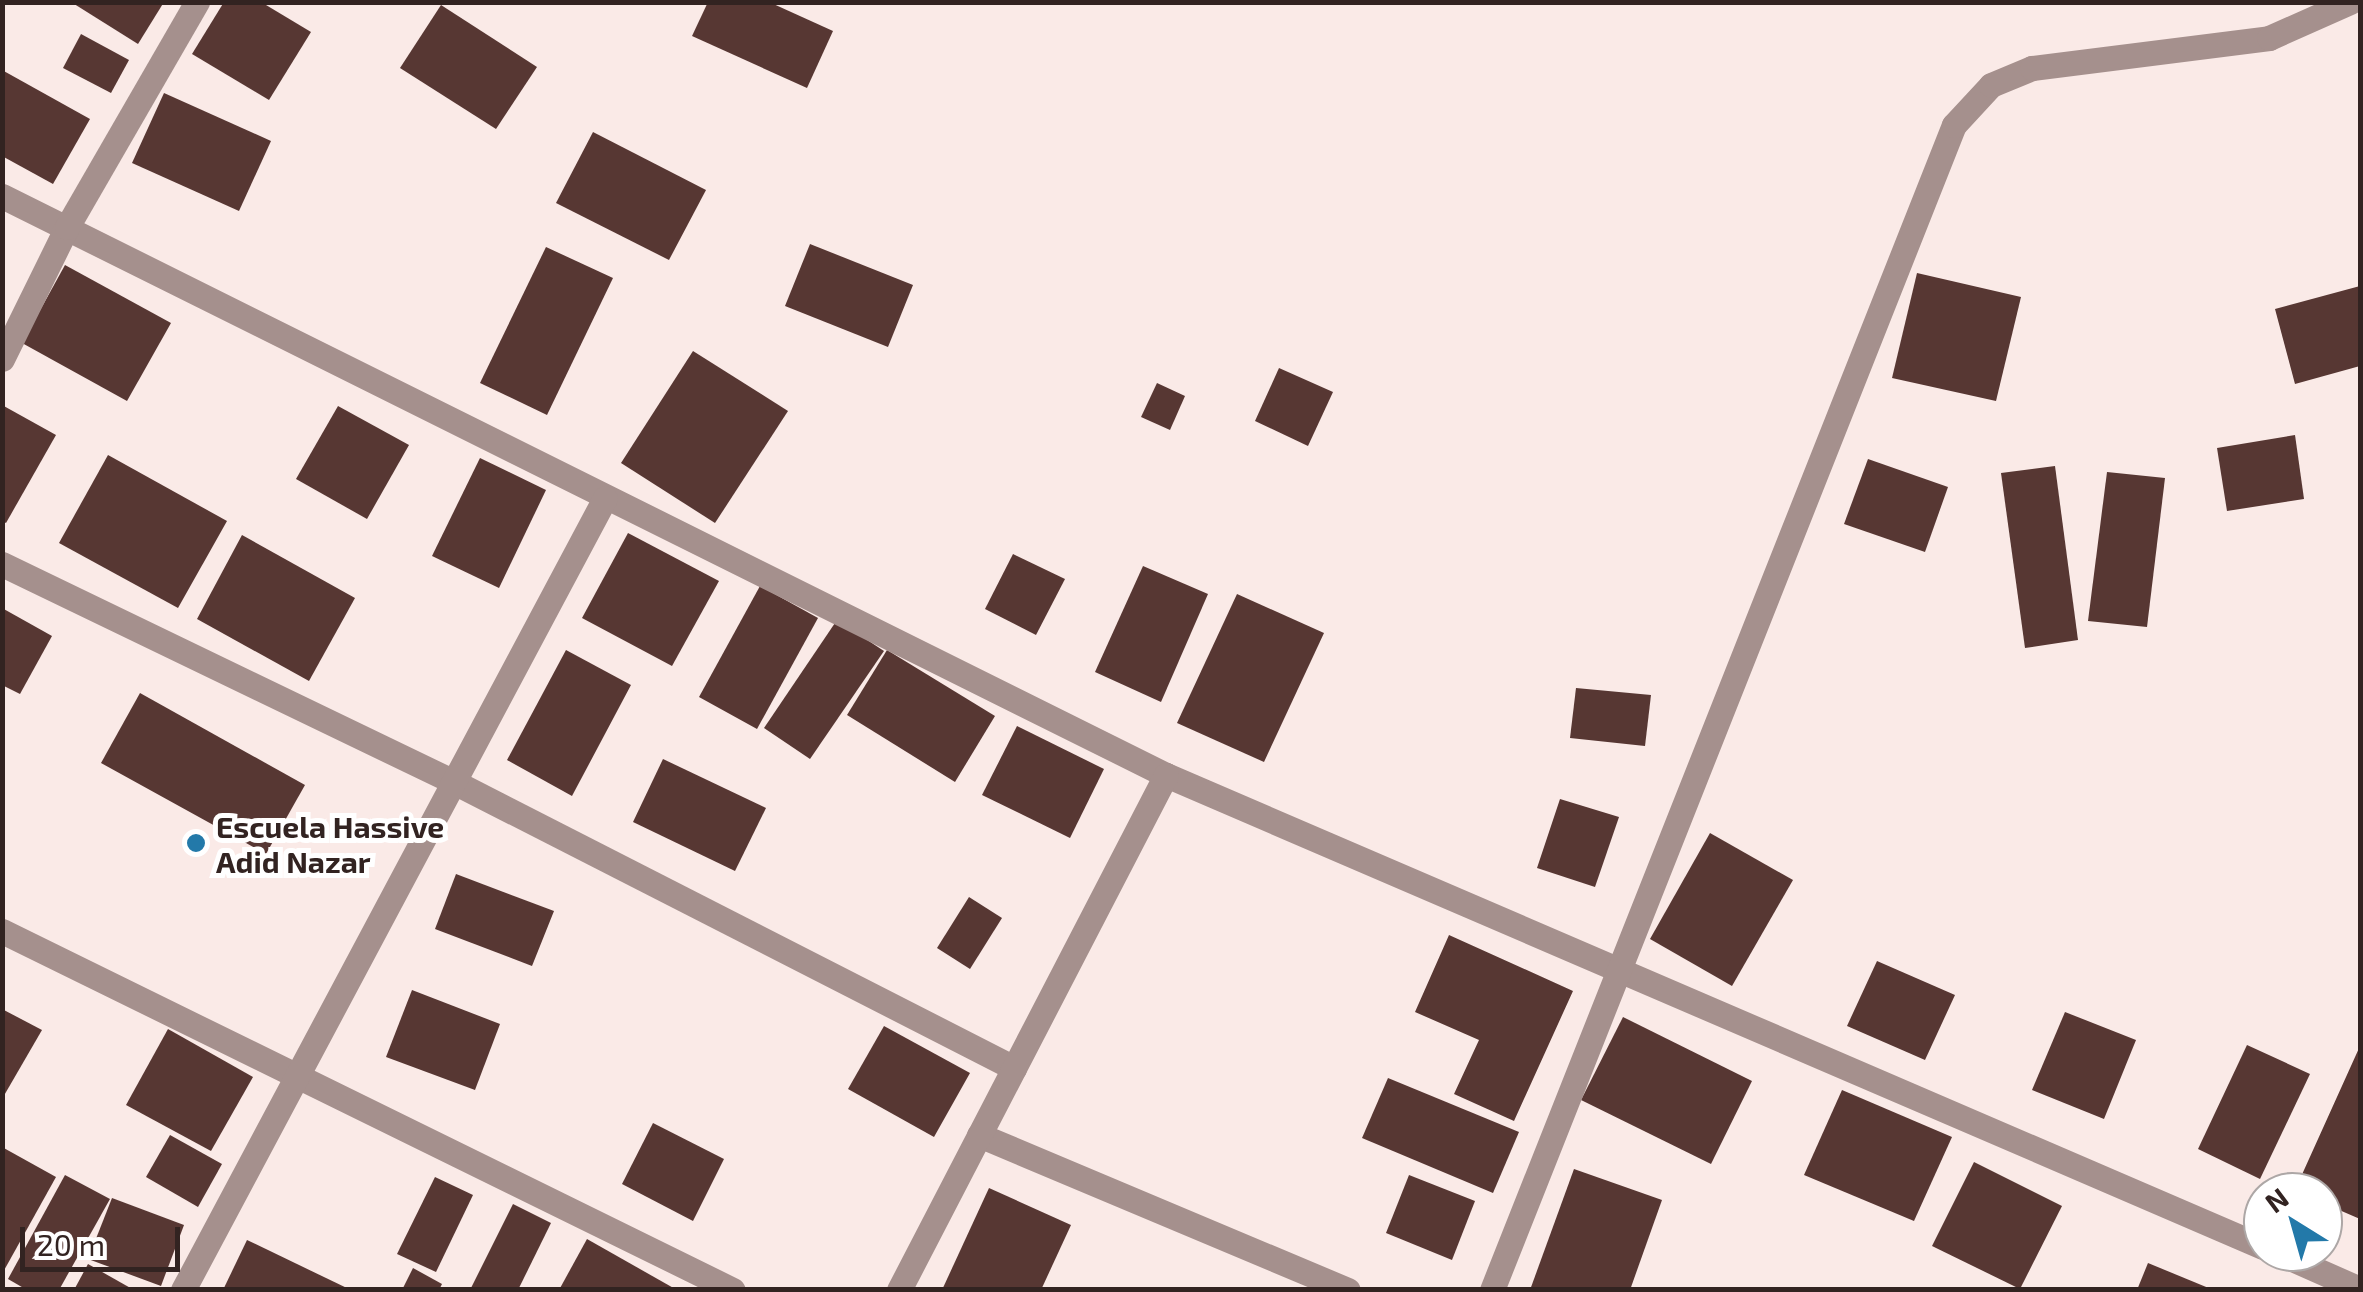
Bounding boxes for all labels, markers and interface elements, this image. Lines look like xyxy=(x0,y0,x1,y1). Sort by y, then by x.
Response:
place label: Escuela Hassive Adid Nazar xyxy=(216,808,444,878)
marker: Escuela Hassive Adid Nazar xyxy=(185,832,207,854)
north arrow xyxy=(2243,1172,2343,1272)
text: N xyxy=(2258,1180,2294,1219)
scale bar xyxy=(25,1207,185,1269)
text: 20 m xyxy=(37,1226,105,1262)

